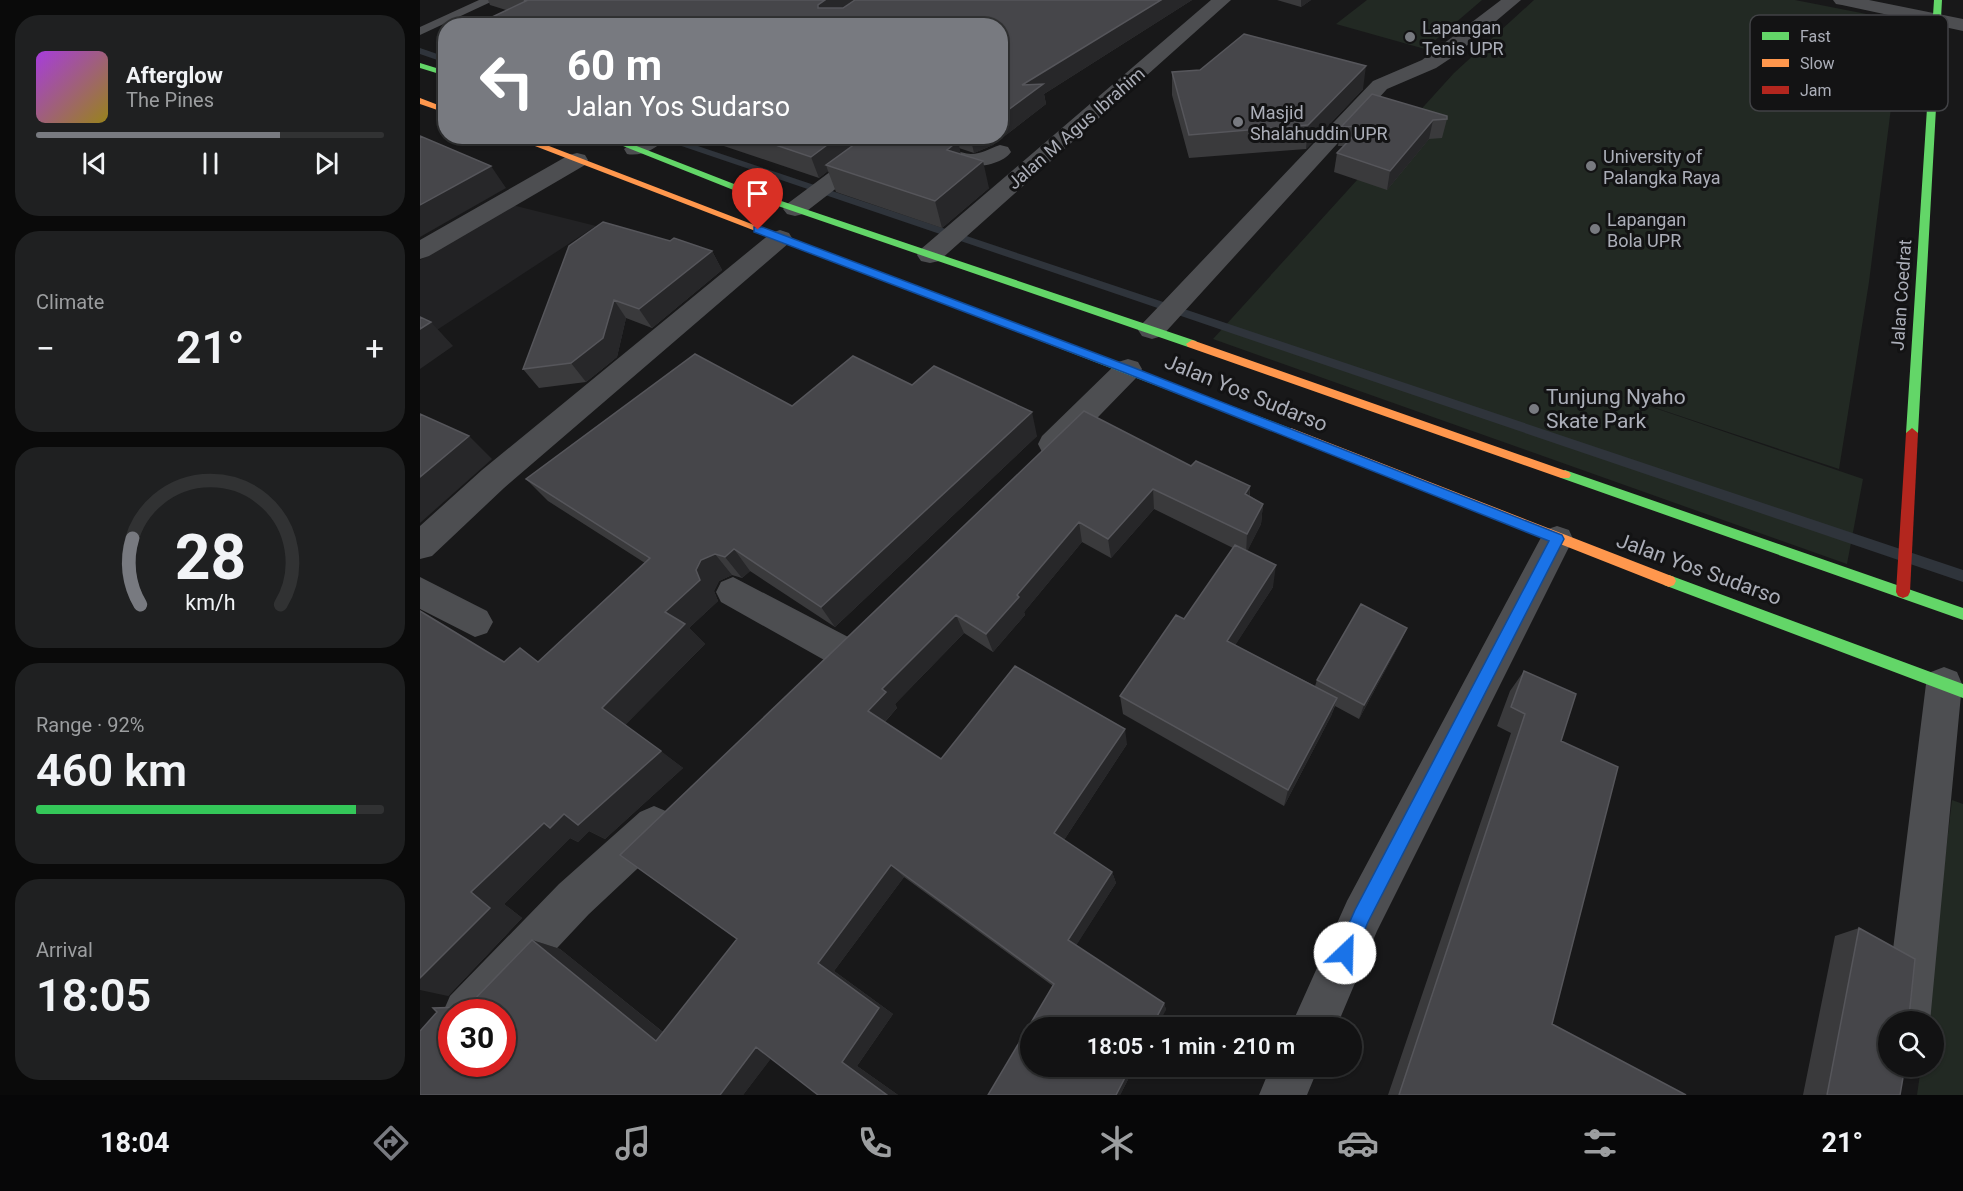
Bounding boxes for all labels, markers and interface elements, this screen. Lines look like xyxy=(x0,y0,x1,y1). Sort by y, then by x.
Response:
legend xyxy=(1750,15,1948,111)
place label: Lapangan Tenis UPR xyxy=(1422,17,1504,59)
text: Fast xyxy=(1800,27,1831,46)
marker: Lapangan Tenis UPR xyxy=(1403,30,1417,44)
text: 60 m xyxy=(567,41,662,90)
icon: left xyxy=(468,42,546,120)
text: Slow xyxy=(1800,54,1835,73)
text: Afterglow xyxy=(126,63,223,88)
street label: Jalan M Agus Ibrahim xyxy=(1003,63,1149,193)
text: Jam xyxy=(1800,81,1832,100)
text: The Pines xyxy=(126,88,214,112)
text: Jalan Yos Sudarso xyxy=(567,91,790,123)
place label: Masjid Shalahuddin UPR xyxy=(1250,102,1388,144)
marker: Masjid Shalahuddin UPR xyxy=(1231,115,1245,129)
place label: University of Palangka Raya xyxy=(1603,146,1721,188)
icon: previous xyxy=(78,147,111,180)
icon: pause xyxy=(194,147,227,180)
icon: next xyxy=(310,147,343,180)
marker: University of Palangka Raya xyxy=(1584,159,1598,173)
pin xyxy=(732,168,783,230)
icon: arrive xyxy=(741,177,774,210)
place label: Lapangan Bola UPR xyxy=(1607,209,1686,251)
marker: Lapangan Bola UPR xyxy=(1588,222,1602,236)
street label: Jalan Coedrat xyxy=(1887,239,1915,351)
text: Climate xyxy=(36,290,104,314)
text: 21° xyxy=(176,321,244,374)
text: − xyxy=(36,329,55,368)
text: + xyxy=(365,329,384,368)
street label: Jalan Yos Sudarso xyxy=(1161,349,1331,437)
place label: Tunjung Nyaho Skate Park xyxy=(1546,385,1686,433)
marker: Tunjung Nyaho Skate Park xyxy=(1527,402,1541,416)
text: 28 xyxy=(174,521,246,594)
street label: Jalan Yos Sudarso xyxy=(1613,528,1785,610)
text: km/h xyxy=(185,590,235,615)
text: Range · 92% xyxy=(36,713,144,737)
text: 460 km xyxy=(36,744,187,797)
position arrow xyxy=(1313,921,1377,985)
text: Arrival xyxy=(36,938,93,962)
text: 18:05 xyxy=(36,969,151,1022)
speed limit sign: 30 xyxy=(438,999,516,1077)
map controls xyxy=(1878,1011,1944,1077)
button: search xyxy=(1878,1011,1944,1077)
text: 18:05 · 1 min · 210 m xyxy=(1087,1034,1295,1059)
icon: directions xyxy=(370,1122,412,1164)
icon: music xyxy=(612,1122,654,1164)
icon: phone xyxy=(854,1122,896,1164)
icon: climate xyxy=(1096,1122,1138,1164)
icon: car xyxy=(1337,1122,1379,1164)
icon: filters xyxy=(1579,1122,1621,1164)
text: 18:04 xyxy=(100,1127,170,1159)
text: 21° xyxy=(1821,1127,1863,1159)

